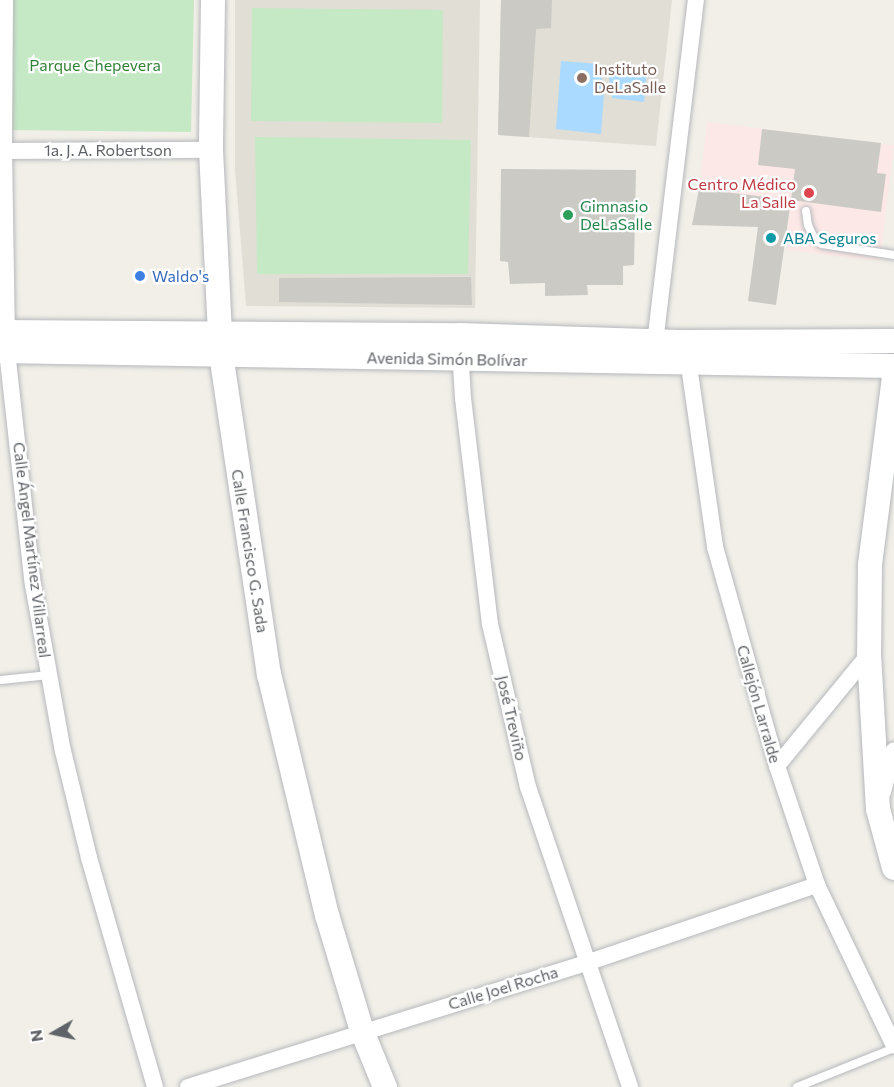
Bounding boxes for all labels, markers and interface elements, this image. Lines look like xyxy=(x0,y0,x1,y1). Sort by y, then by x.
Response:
park label: Parque Chepevera xyxy=(29,55,161,75)
place label: Instituto DeLaSalle xyxy=(594,59,666,97)
marker: Instituto DeLaSalle xyxy=(575,71,589,85)
street label: 1a. J. A. Robertson xyxy=(44,140,172,160)
place label: Centro Médico La Salle xyxy=(688,174,796,212)
marker: Centro Médico La Salle xyxy=(800,184,818,202)
place label: Gimnasio DeLaSalle xyxy=(580,196,652,234)
marker: Gimnasio DeLaSalle xyxy=(561,208,575,222)
place label: ABA Seguros xyxy=(783,228,877,248)
marker: ABA Seguros xyxy=(764,231,778,245)
place label: Waldo's xyxy=(152,266,209,286)
marker: Waldo's xyxy=(133,269,147,283)
street label: Avenida Simón Bolívar xyxy=(366,348,528,370)
street label: Calle Ángel Martínez Villarreal xyxy=(9,441,55,659)
street label: Calle Francisco G. Sada xyxy=(228,468,272,634)
street label: Callejón Larralde xyxy=(733,643,785,765)
street label: José Treviño xyxy=(493,673,531,763)
street label: Calle Joel Rocha xyxy=(446,962,560,1014)
north arrow xyxy=(24,1003,84,1063)
text: N xyxy=(25,1028,46,1043)

